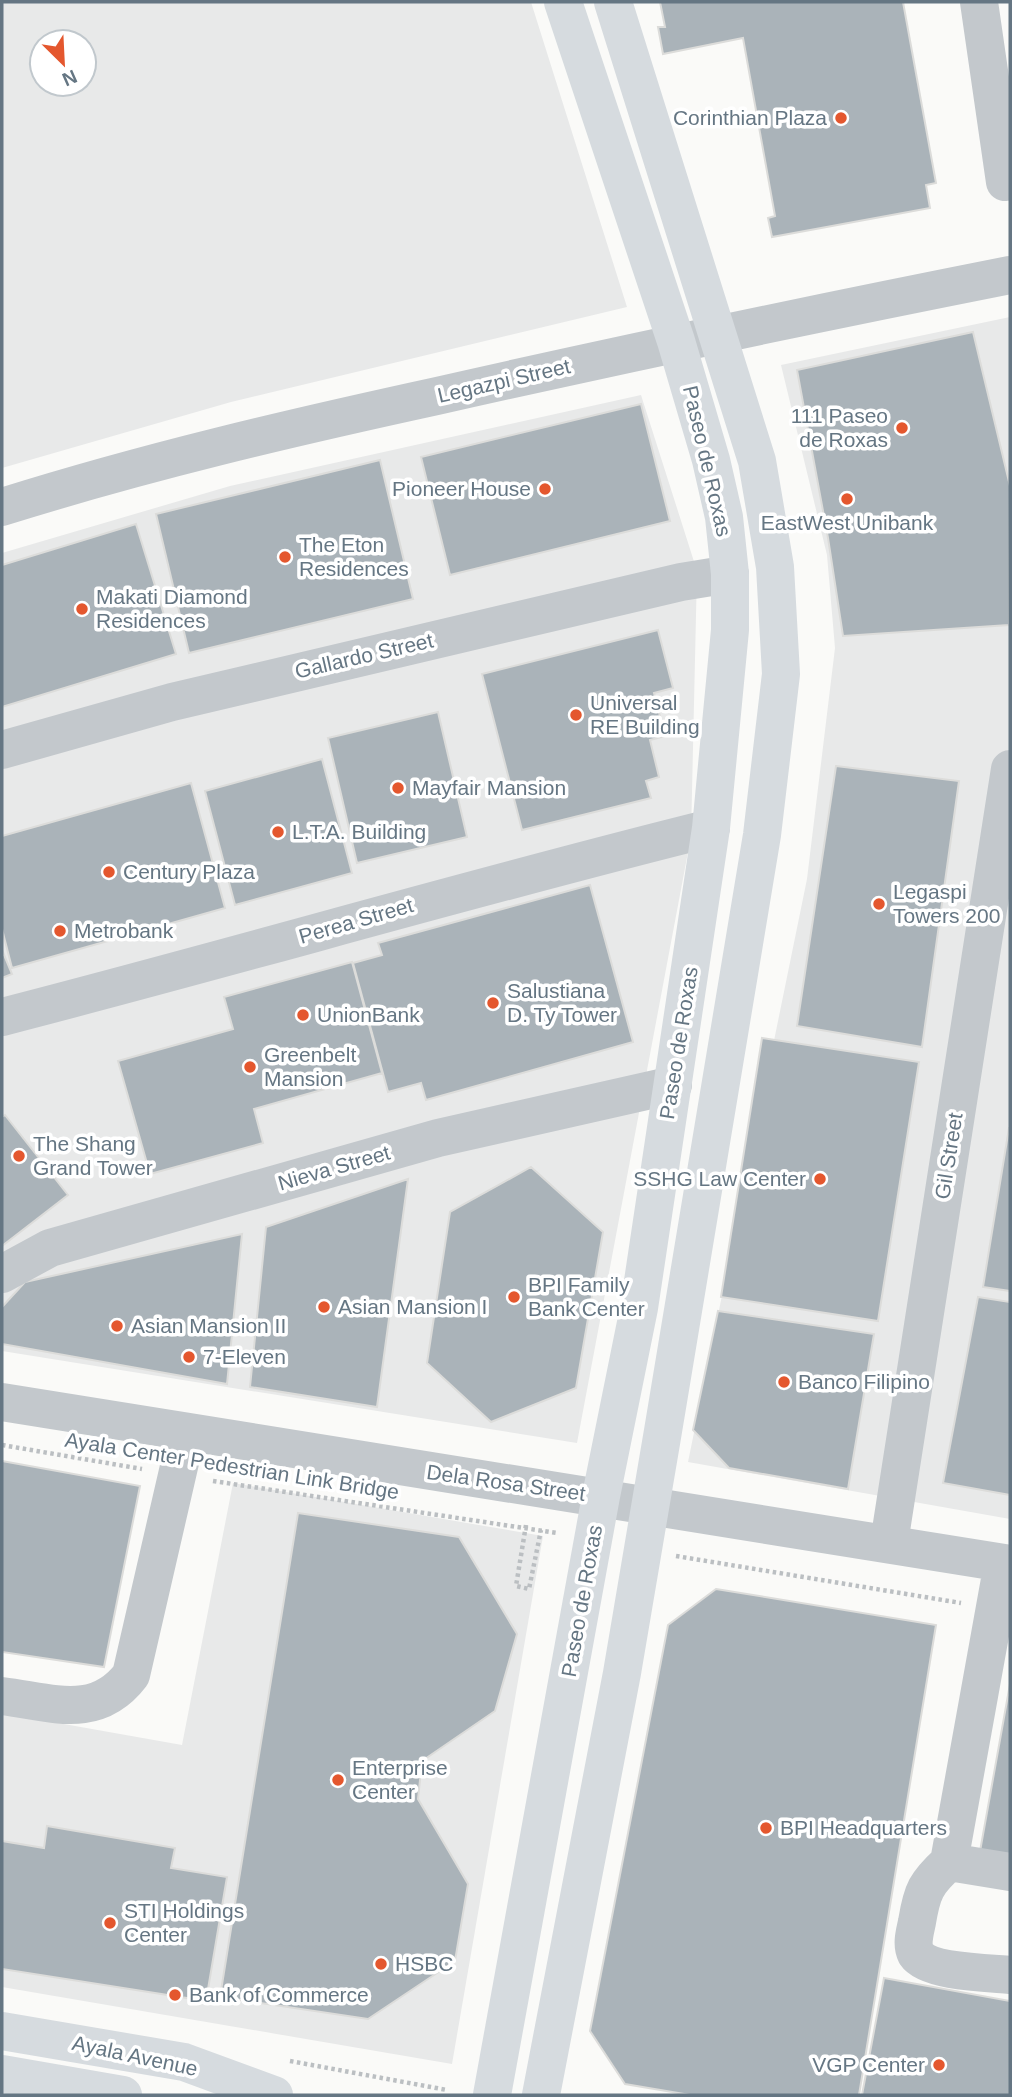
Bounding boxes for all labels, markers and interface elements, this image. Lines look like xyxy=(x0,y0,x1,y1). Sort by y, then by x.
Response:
north arrow xyxy=(28,28,98,98)
text: N xyxy=(59,66,80,90)
place label: Corinthian Plaza xyxy=(673,106,827,129)
marker: Corinthian Plaza xyxy=(833,110,849,126)
street label: Legazpi Street xyxy=(435,354,573,407)
street label: Paseo de Roxas xyxy=(679,383,736,539)
place label: 111 Paseo de Roxas xyxy=(791,404,888,451)
marker: 111 Paseo de Roxas xyxy=(894,420,910,436)
place label: Pioneer House xyxy=(392,477,531,500)
marker: Pioneer House xyxy=(537,481,553,497)
marker: EastWest Unibank xyxy=(839,491,855,507)
place label: EastWest Unibank xyxy=(761,511,934,534)
place label: The Eton Residences xyxy=(299,533,409,580)
marker: The Eton Residences xyxy=(277,549,293,565)
place label: Makati Diamond Residences xyxy=(96,585,248,632)
marker: Makati Diamond Residences xyxy=(74,601,90,617)
street label: Gallardo Street xyxy=(292,628,435,683)
place label: Universal RE Building xyxy=(590,691,700,738)
marker: Universal RE Building xyxy=(568,707,584,723)
place label: Mayfair Mansion xyxy=(412,776,566,799)
marker: Mayfair Mansion xyxy=(390,780,406,796)
place label: L.T.A. Building xyxy=(292,820,426,843)
marker: L.T.A. Building xyxy=(270,824,286,840)
place label: Century Plaza xyxy=(123,860,255,883)
marker: Century Plaza xyxy=(101,864,117,880)
place label: Legaspi Towers 200 xyxy=(893,880,1000,927)
street label: Perea Street xyxy=(296,893,416,948)
marker: Legaspi Towers 200 xyxy=(871,896,887,912)
place label: Metrobank xyxy=(74,919,174,942)
marker: Metrobank xyxy=(52,923,68,939)
street label: Paseo de Roxas xyxy=(655,965,702,1121)
place label: Salustiana D. Ty Tower xyxy=(507,979,617,1026)
marker: Salustiana D. Ty Tower xyxy=(485,995,501,1011)
place label: UnionBank xyxy=(317,1003,420,1026)
marker: UnionBank xyxy=(295,1007,311,1023)
place label: Greenbelt Mansion xyxy=(264,1043,356,1090)
marker: Greenbelt Mansion xyxy=(242,1059,258,1075)
street label: Gil Street xyxy=(930,1111,967,1201)
place label: The Shang Grand Tower xyxy=(33,1132,153,1179)
street label: Nieva Street xyxy=(275,1140,393,1195)
marker: The Shang Grand Tower xyxy=(11,1148,27,1164)
place label: SSHG Law Center xyxy=(633,1167,806,1190)
marker: SSHG Law Center xyxy=(812,1171,828,1187)
place label: BPI Family Bank Center xyxy=(528,1273,645,1320)
marker: BPI Family Bank Center xyxy=(506,1289,522,1305)
place label: Asian Mansion I xyxy=(338,1295,487,1318)
marker: Asian Mansion I xyxy=(316,1299,332,1315)
place label: Asian Mansion II xyxy=(131,1314,286,1337)
marker: Asian Mansion II xyxy=(109,1318,125,1334)
place label: 7-Eleven xyxy=(203,1345,286,1368)
marker: 7-Eleven xyxy=(181,1349,197,1365)
place label: Banco Filipino xyxy=(798,1370,930,1393)
marker: Banco Filipino xyxy=(776,1374,792,1390)
street label: Ayala Center Pedestrian Link Bridge xyxy=(63,1428,401,1503)
street label: Dela Rosa Street xyxy=(425,1460,587,1505)
street label: Paseo de Roxas xyxy=(557,1523,606,1679)
place label: Enterprise Center xyxy=(352,1756,448,1803)
marker: Enterprise Center xyxy=(330,1772,346,1788)
place label: BPI Headquarters xyxy=(780,1816,947,1839)
marker: BPI Headquarters xyxy=(758,1820,774,1836)
place label: STI Holdings Center xyxy=(124,1899,244,1946)
marker: STI Holdings Center xyxy=(102,1915,118,1931)
place label: HSBC xyxy=(395,1952,453,1975)
marker: HSBC xyxy=(373,1956,389,1972)
place label: Bank of Commerce xyxy=(189,1983,369,2006)
marker: Bank of Commerce xyxy=(167,1987,183,2003)
street label: Ayala Avenue xyxy=(70,2031,200,2080)
place label: VGP Center xyxy=(812,2053,925,2076)
marker: VGP Center xyxy=(931,2057,947,2073)

